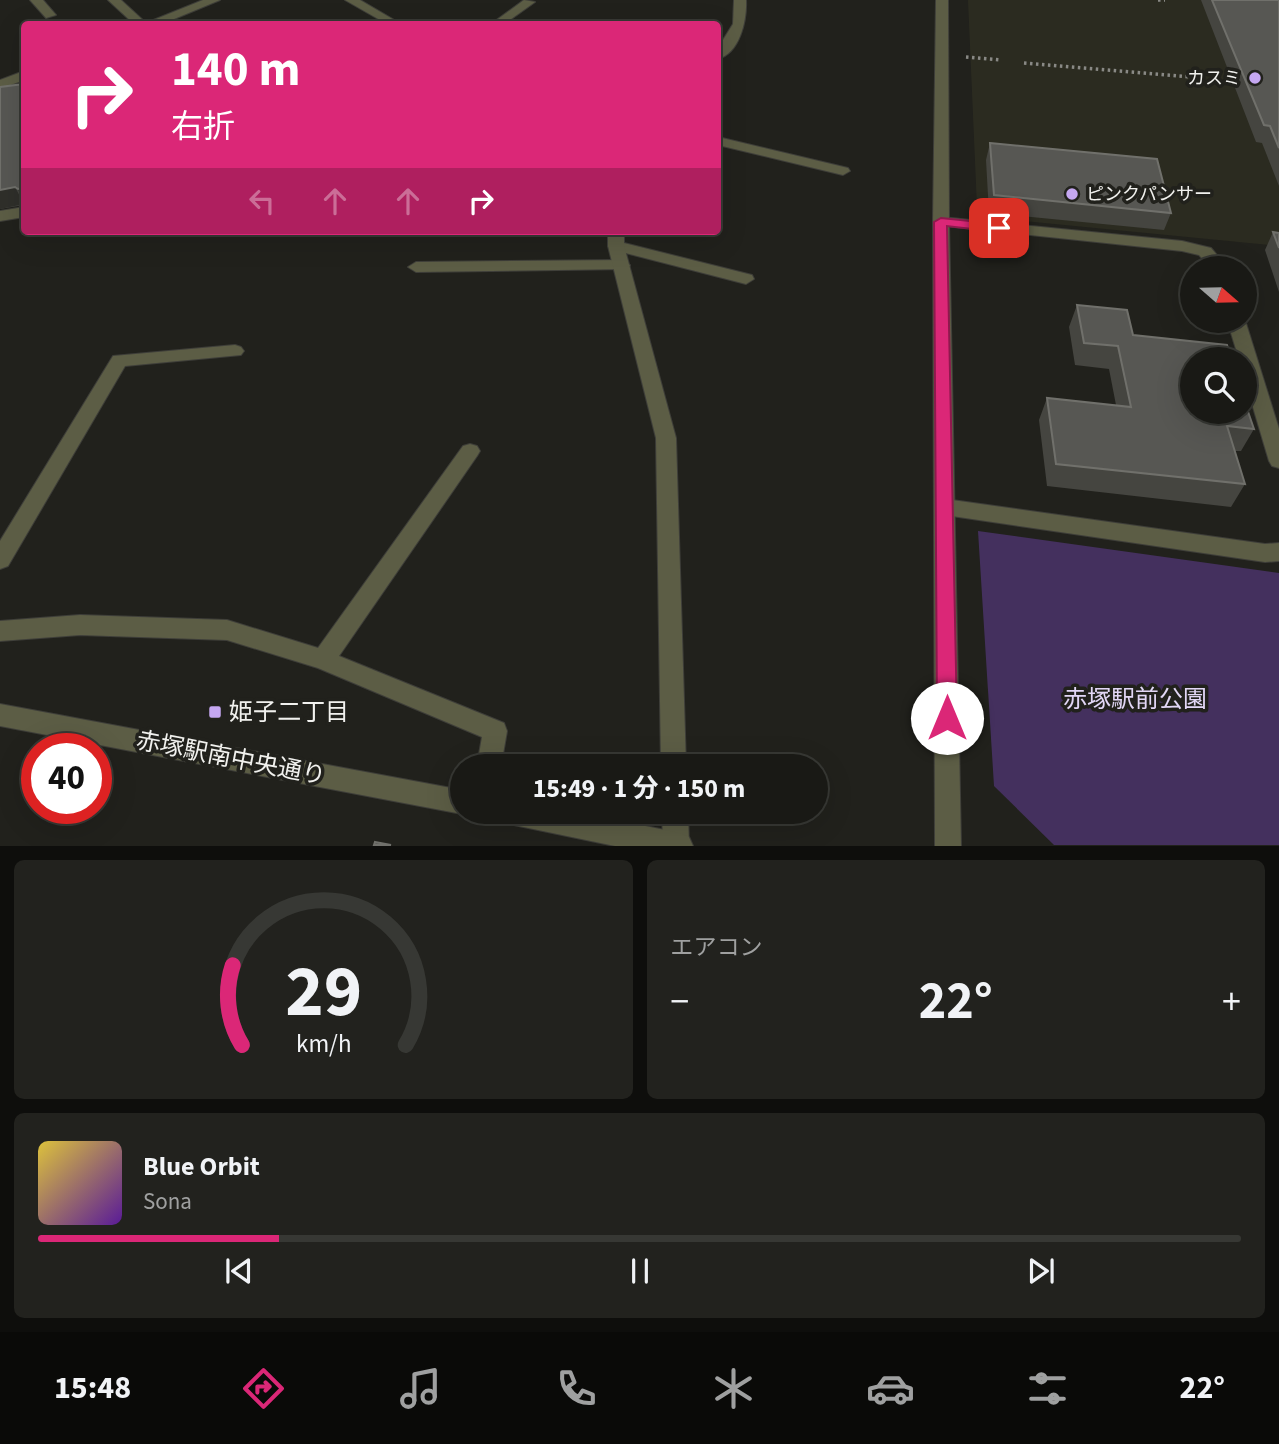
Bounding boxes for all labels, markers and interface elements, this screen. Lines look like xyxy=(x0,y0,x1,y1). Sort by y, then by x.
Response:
text: 140 m xyxy=(171,35,300,105)
icon: right xyxy=(56,49,147,140)
place label: カスミ xyxy=(1187,66,1241,91)
marker: カスミ xyxy=(1247,70,1263,86)
text: 右折 xyxy=(171,104,235,150)
icon: left xyxy=(243,182,281,220)
icon: ahead xyxy=(316,182,354,220)
icon: ahead xyxy=(389,182,427,220)
icon: right xyxy=(462,182,500,220)
place label: ピンクパンサー xyxy=(1086,182,1212,207)
marker: ピンクパンサー xyxy=(1064,186,1080,202)
pin xyxy=(969,198,1029,258)
icon: arrive xyxy=(980,209,1018,247)
north arrow xyxy=(1180,256,1256,332)
map controls xyxy=(1180,256,1257,424)
button: search xyxy=(1180,347,1257,424)
position arrow xyxy=(910,681,984,755)
park label: 赤塚駅前公園 xyxy=(1063,682,1207,717)
place label: 姫子二丁目 xyxy=(229,695,349,730)
marker: 姫子二丁目 xyxy=(207,704,223,720)
street label: 赤塚駅南中央通り xyxy=(133,723,328,794)
speed limit sign: 40 xyxy=(21,733,112,824)
text: 15:49 · 1 分 · 150 m xyxy=(533,770,745,807)
text: エアコン xyxy=(671,931,763,964)
text: 29 xyxy=(285,941,362,1045)
text: 22° xyxy=(919,965,993,1039)
text: − xyxy=(671,975,689,1029)
text: + xyxy=(1222,975,1241,1029)
text: km/h xyxy=(296,1026,351,1062)
text: Blue Orbit xyxy=(143,1148,260,1185)
text: Sona xyxy=(143,1185,192,1218)
icon: previous xyxy=(220,1252,258,1290)
icon: pause xyxy=(621,1252,659,1290)
icon: next xyxy=(1022,1252,1060,1290)
icon: directions xyxy=(239,1364,288,1413)
icon: music xyxy=(396,1364,445,1413)
icon: phone xyxy=(552,1364,601,1413)
icon: climate xyxy=(709,1364,758,1413)
icon: car xyxy=(866,1364,915,1413)
icon: filters xyxy=(1023,1364,1072,1413)
text: 15:48 xyxy=(54,1365,131,1411)
text: 22° xyxy=(1180,1365,1225,1411)

